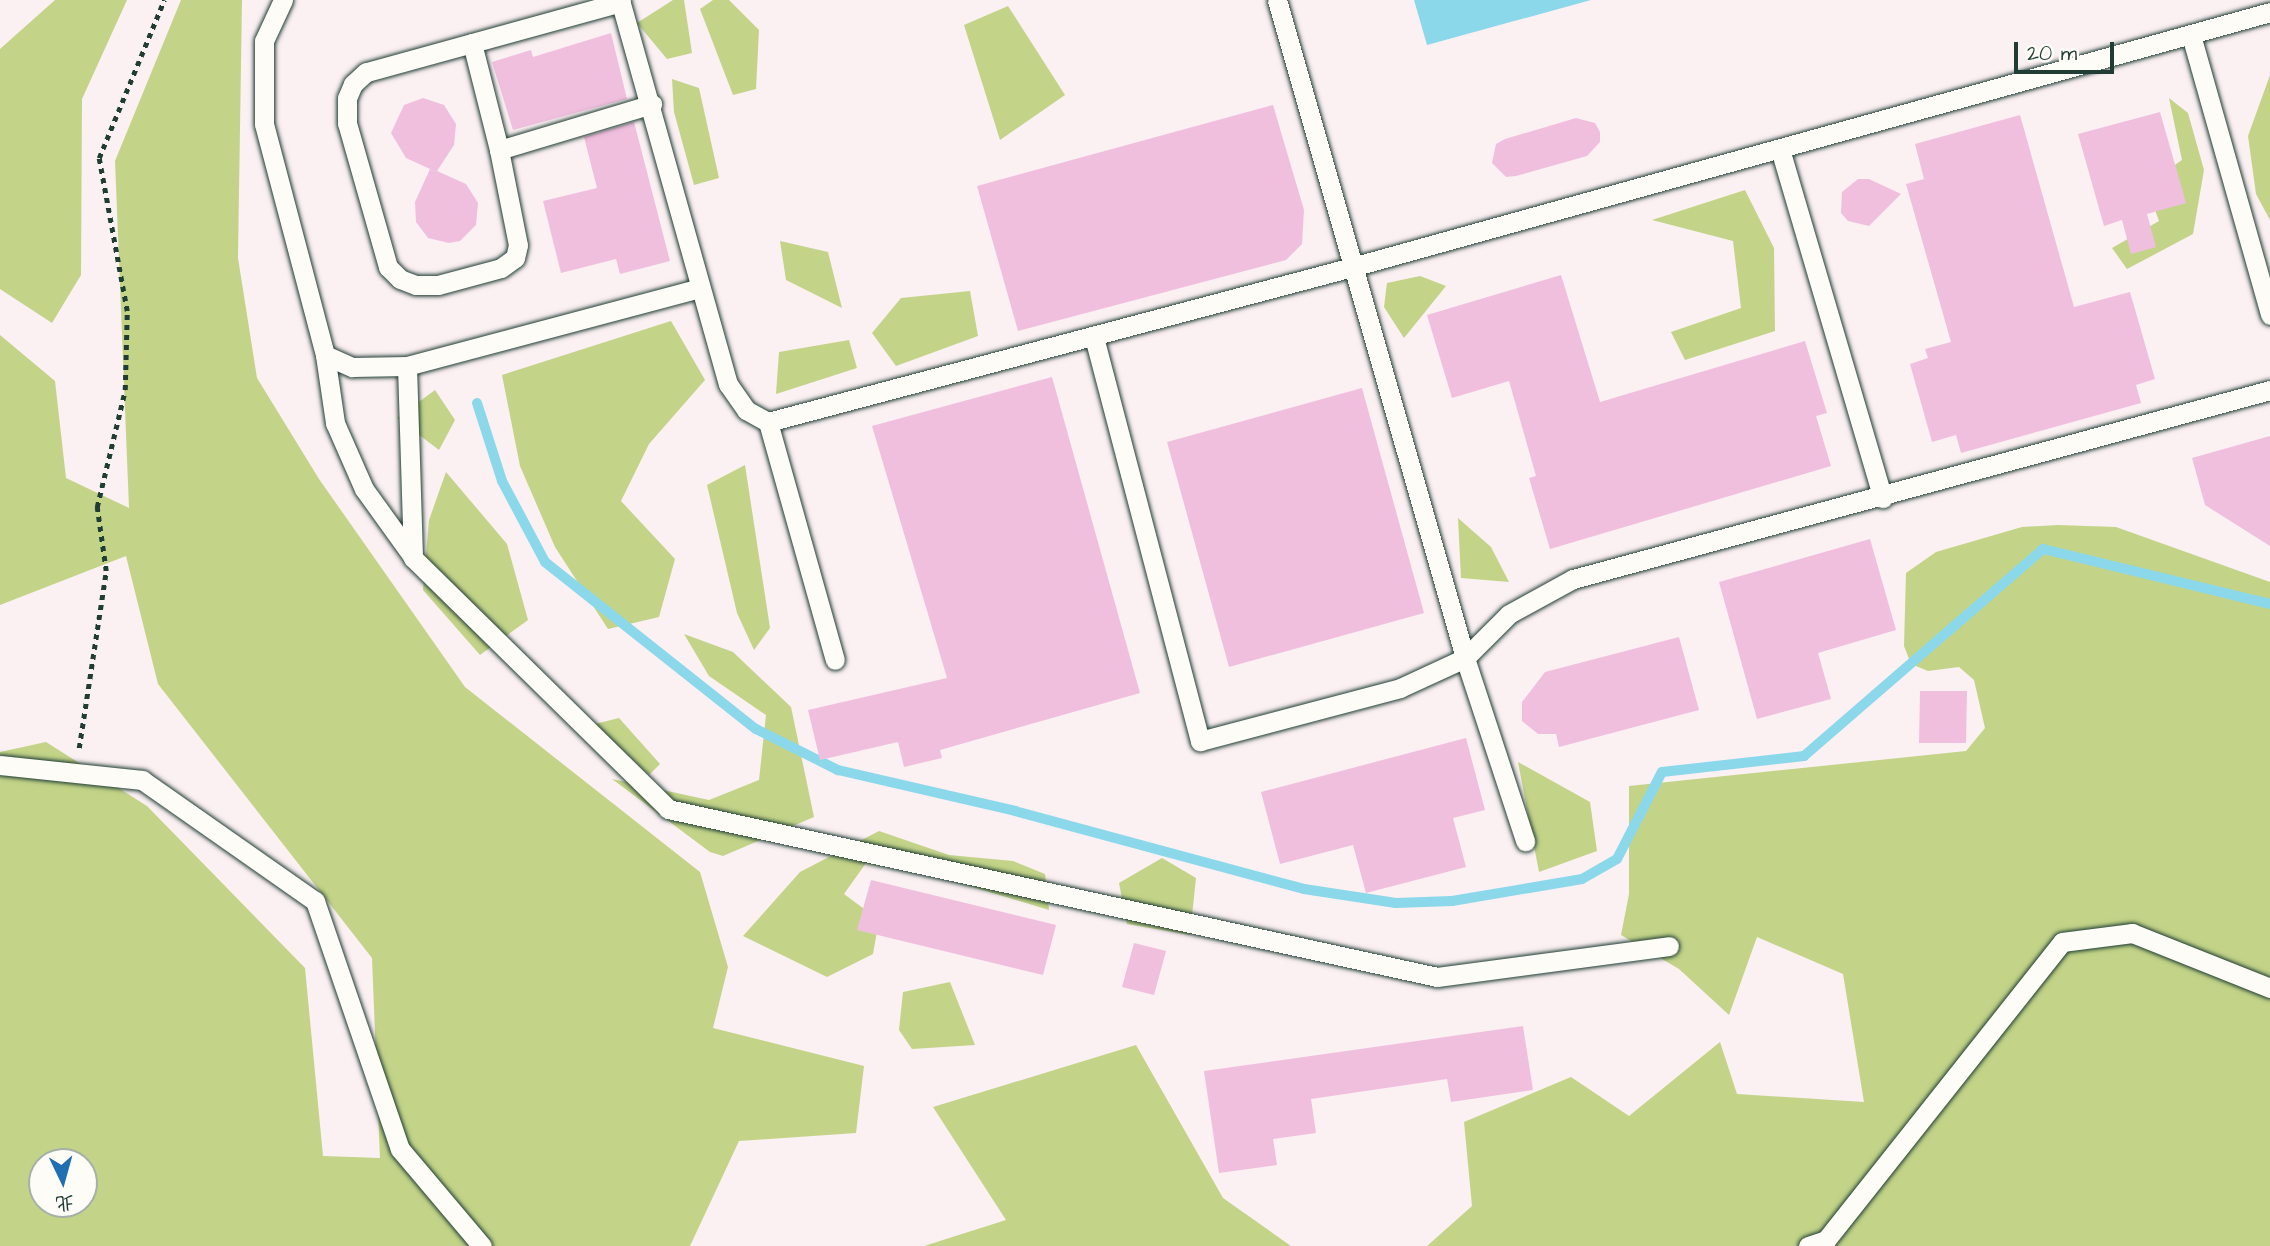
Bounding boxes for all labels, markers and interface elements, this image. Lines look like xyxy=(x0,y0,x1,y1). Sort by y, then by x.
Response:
scale bar xyxy=(2018,28,2118,72)
text: 20 m xyxy=(2027,39,2077,68)
north arrow xyxy=(28,1148,98,1218)
text: 北 xyxy=(54,1188,75,1217)

